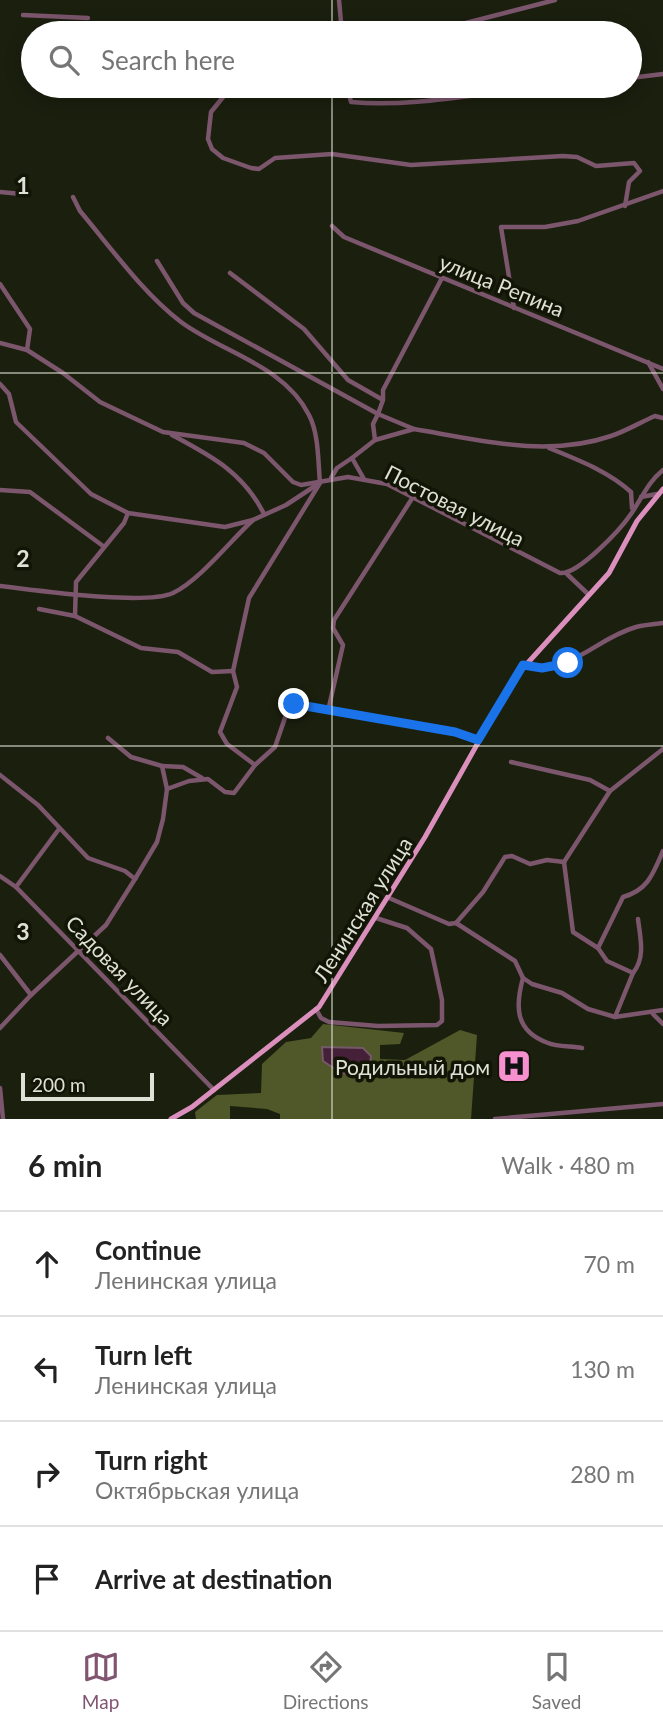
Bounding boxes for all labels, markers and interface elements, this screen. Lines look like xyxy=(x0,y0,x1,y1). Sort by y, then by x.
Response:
search box xyxy=(21,21,642,98)
icon: search xyxy=(45,41,83,79)
text: Search here xyxy=(101,44,235,76)
text: 1 xyxy=(16,171,30,199)
street label: улица Репина xyxy=(436,249,568,321)
street label: Постовая улица xyxy=(381,459,529,551)
text: 2 xyxy=(16,544,30,572)
route start xyxy=(552,647,583,678)
route end xyxy=(278,688,309,719)
street label: Ленинская улица xyxy=(307,832,417,987)
street label: Садовая улица xyxy=(61,910,179,1030)
text: 3 xyxy=(16,917,30,945)
hospital icon: Родильный дом xyxy=(495,1047,533,1085)
place label: Родильный дом xyxy=(335,1054,490,1079)
scale bar xyxy=(21,1070,154,1102)
text: 200 m xyxy=(32,1073,86,1096)
text: 6 min xyxy=(28,1147,102,1183)
text: Walk · 480 m xyxy=(501,1151,635,1179)
text: Continue xyxy=(95,1234,201,1266)
icon: ahead xyxy=(28,1245,66,1283)
text: 70 m xyxy=(584,1250,635,1278)
text: Ленинская улица xyxy=(95,1266,277,1294)
text: Turn left xyxy=(95,1339,192,1371)
icon: left xyxy=(28,1350,66,1388)
text: 130 m xyxy=(570,1355,635,1383)
text: Ленинская улица xyxy=(95,1371,277,1399)
text: Turn right xyxy=(95,1444,208,1476)
icon: right xyxy=(28,1455,66,1493)
text: 280 m xyxy=(570,1460,635,1488)
text: Октябрьская улица xyxy=(95,1476,299,1504)
icon: arrive xyxy=(28,1560,66,1598)
text: Arrive at destination xyxy=(95,1563,332,1595)
tab: Map xyxy=(82,1648,120,1713)
tab: Directions xyxy=(283,1648,369,1713)
tab: Saved xyxy=(532,1648,581,1713)

